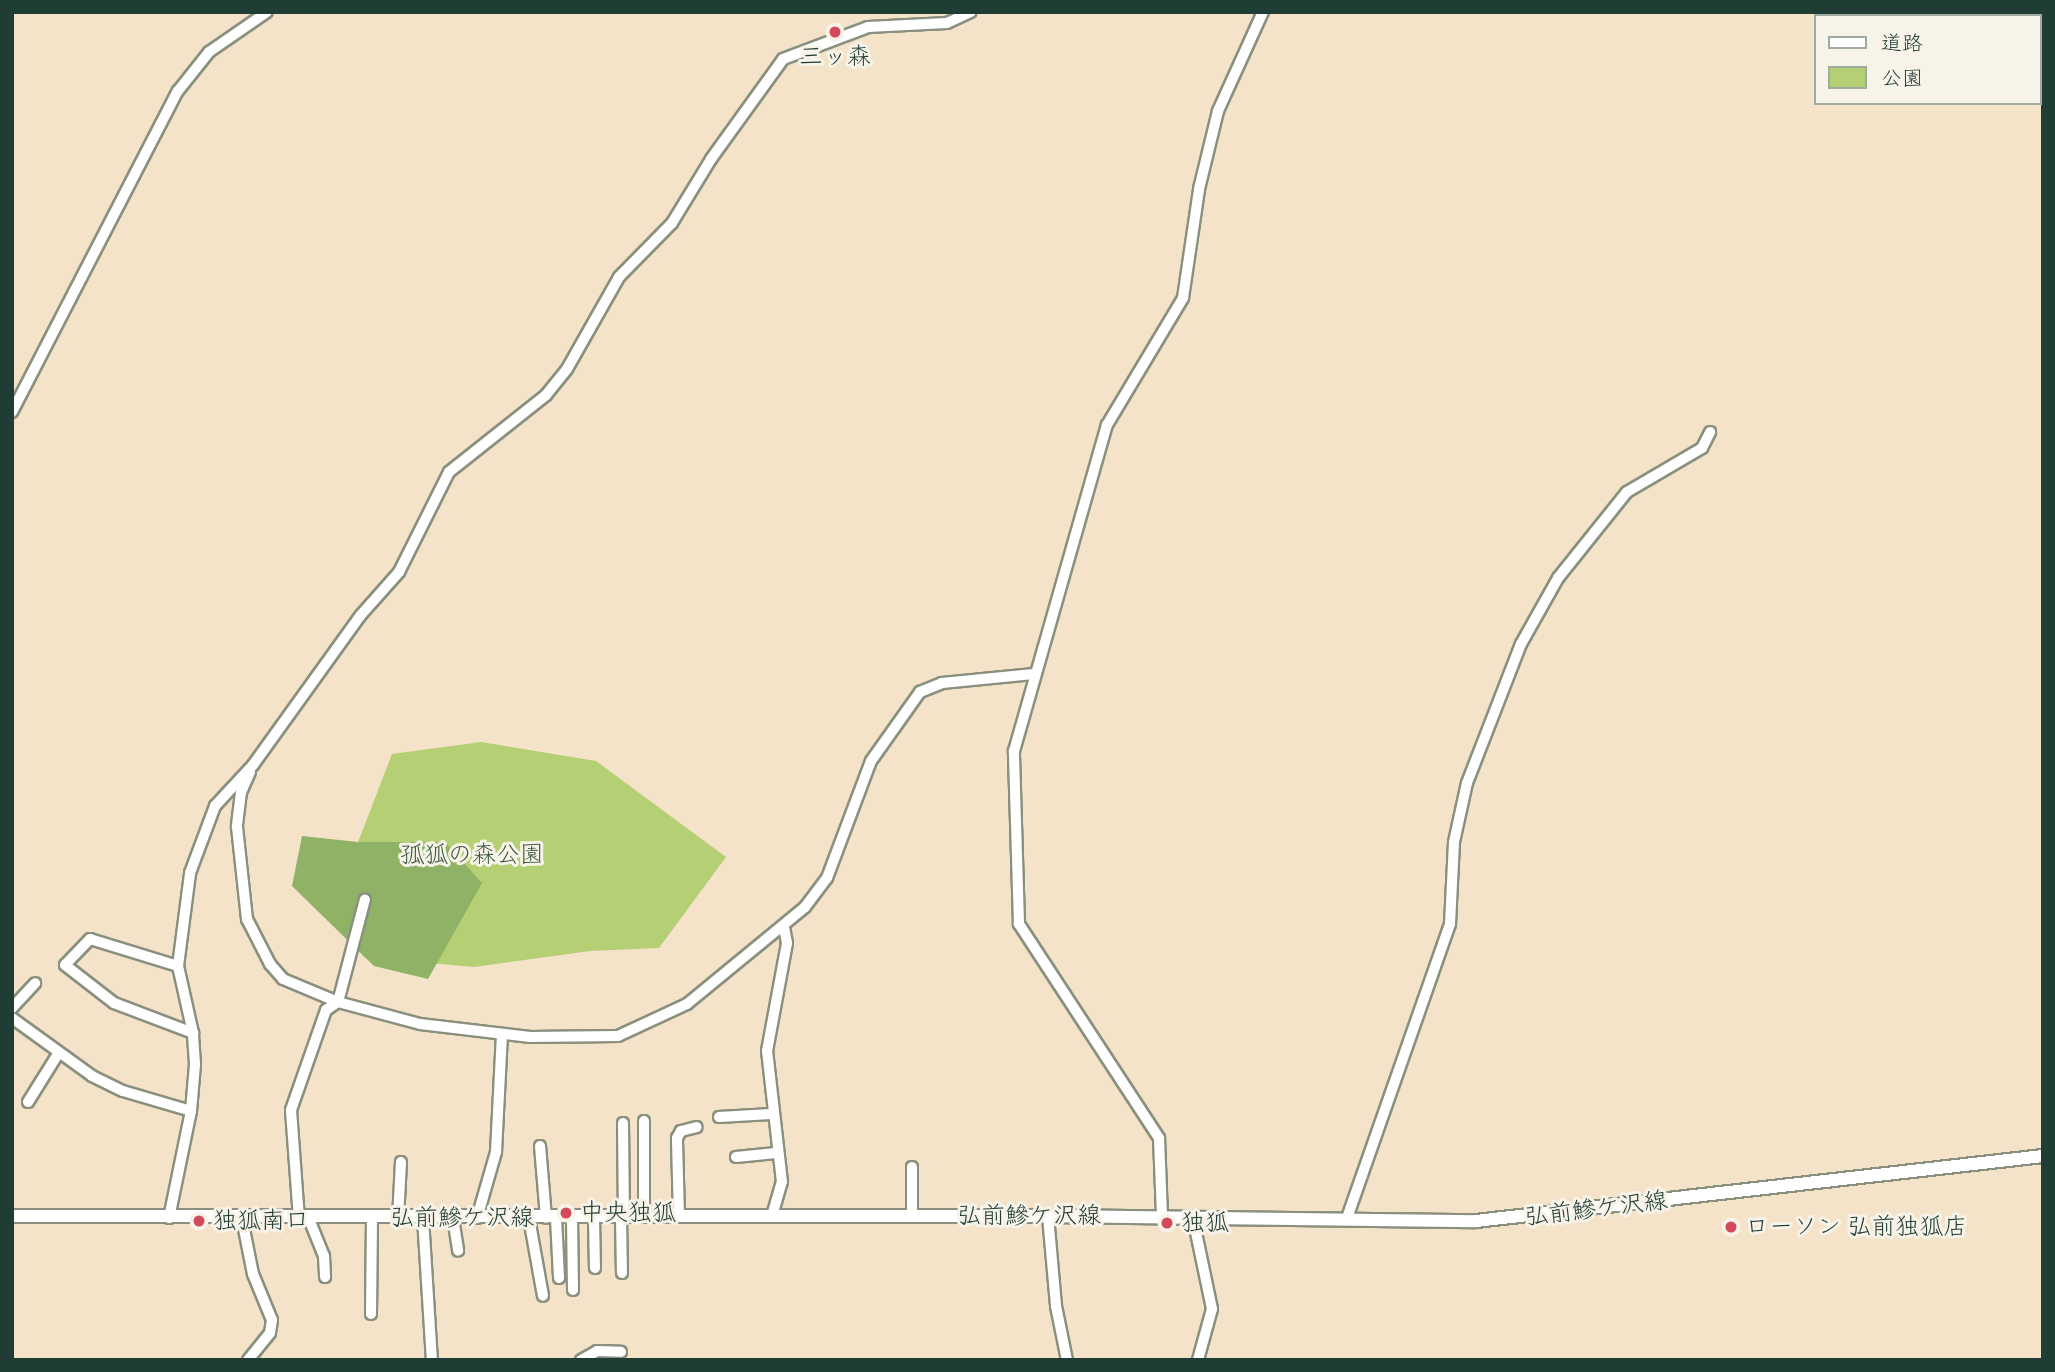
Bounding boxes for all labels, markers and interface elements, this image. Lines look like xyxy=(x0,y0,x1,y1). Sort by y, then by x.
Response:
legend xyxy=(1814,14,2041,105)
marker: 三ッ森 xyxy=(827,24,843,40)
text: 道路 xyxy=(1881,24,1923,62)
place label: 三ッ森 xyxy=(799,43,871,71)
text: 公園 xyxy=(1881,59,1923,97)
park label: 孤狐の森公園 xyxy=(400,841,544,869)
street label: 弘前鰺ケ沢線 xyxy=(1523,1186,1669,1232)
place label: 中央独狐 xyxy=(580,1199,676,1227)
street label: 弘前鰺ケ沢線 xyxy=(957,1202,1101,1230)
street label: 弘前鰺ケ沢線 xyxy=(390,1204,534,1232)
marker: 中央独狐 xyxy=(558,1205,574,1221)
place label: 独狐南口 xyxy=(213,1207,309,1235)
place label: 独狐 xyxy=(1181,1209,1229,1237)
marker: 独狐南口 xyxy=(191,1213,207,1229)
place label: ローソン 弘前独狐店 xyxy=(1745,1213,1967,1241)
marker: 独狐 xyxy=(1159,1215,1175,1231)
marker: ローソン 弘前独狐店 xyxy=(1723,1219,1739,1235)

